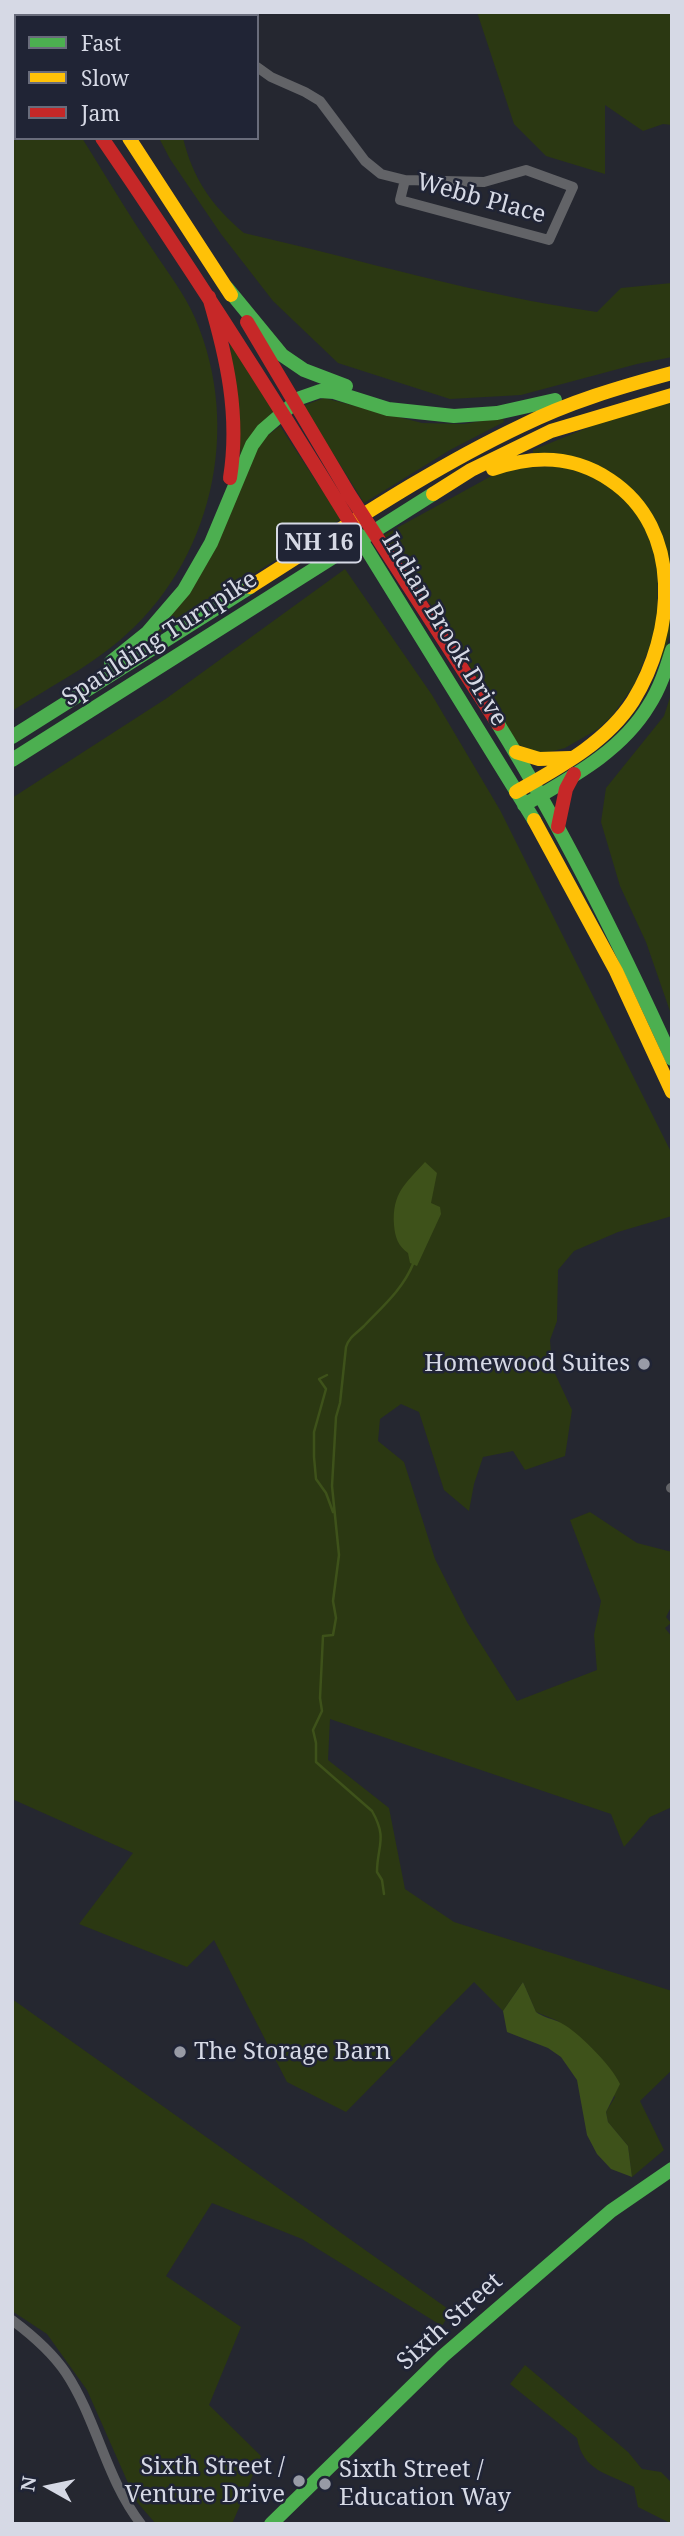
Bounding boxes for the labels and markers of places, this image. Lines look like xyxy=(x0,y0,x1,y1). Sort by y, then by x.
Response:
place label: Homewood Suites xyxy=(424,1350,630,1378)
marker: Homewood Suites xyxy=(636,1356,652,1372)
place label: The Storage Barn xyxy=(194,2038,391,2066)
marker: The Storage Barn xyxy=(172,2044,188,2060)
place label: Sixth Street / Venture Drive xyxy=(125,2453,285,2509)
place label: Sixth Street / Education Way xyxy=(339,2456,511,2512)
marker: Sixth Street / Venture Drive xyxy=(291,2473,307,2489)
marker: Sixth Street / Education Way xyxy=(317,2476,333,2492)

